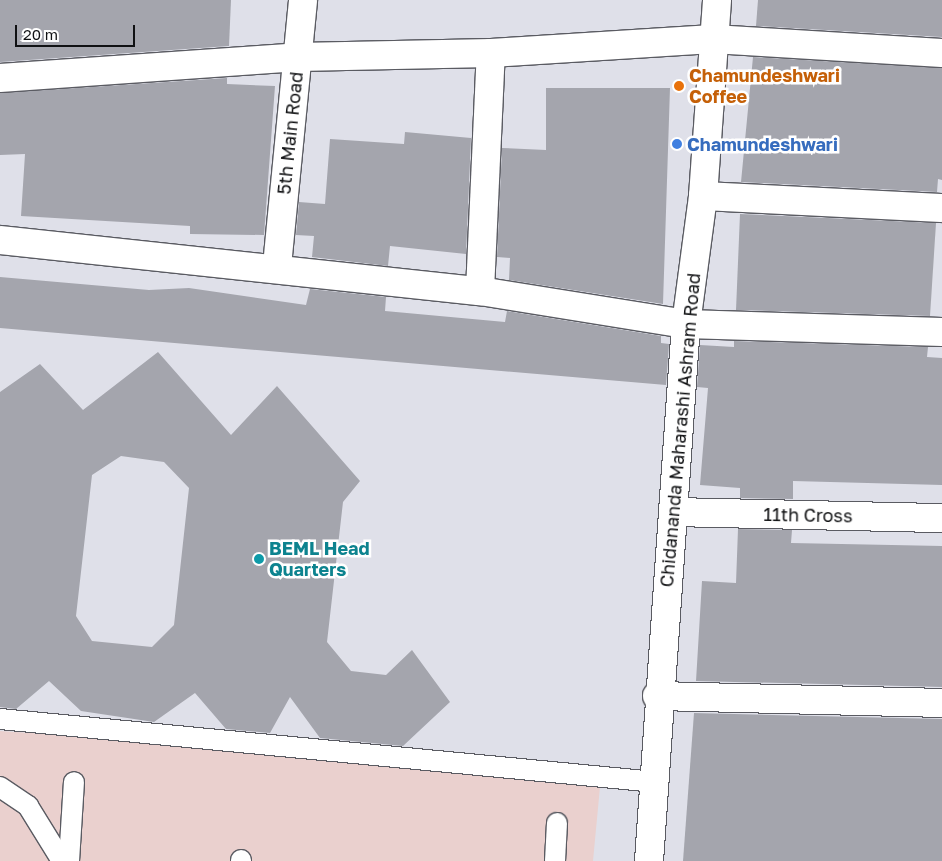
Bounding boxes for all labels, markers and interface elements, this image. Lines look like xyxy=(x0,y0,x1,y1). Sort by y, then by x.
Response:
scale bar xyxy=(18,15,138,47)
text: 20 m xyxy=(23,25,58,43)
place label: Chamundeshwari Coffee xyxy=(689,65,840,108)
street label: 5th Main Road xyxy=(273,71,307,195)
marker: Chamundeshwari Coffee xyxy=(673,80,685,92)
place label: Chamundeshwari xyxy=(687,133,838,155)
marker: Chamundeshwari xyxy=(671,138,683,150)
street label: Chidananda Maharashi Ashram Road xyxy=(655,272,705,588)
street label: 11th Cross xyxy=(763,503,853,527)
place label: BEML Head Quarters xyxy=(269,538,370,580)
marker: BEML Head Quarters xyxy=(253,553,265,565)

